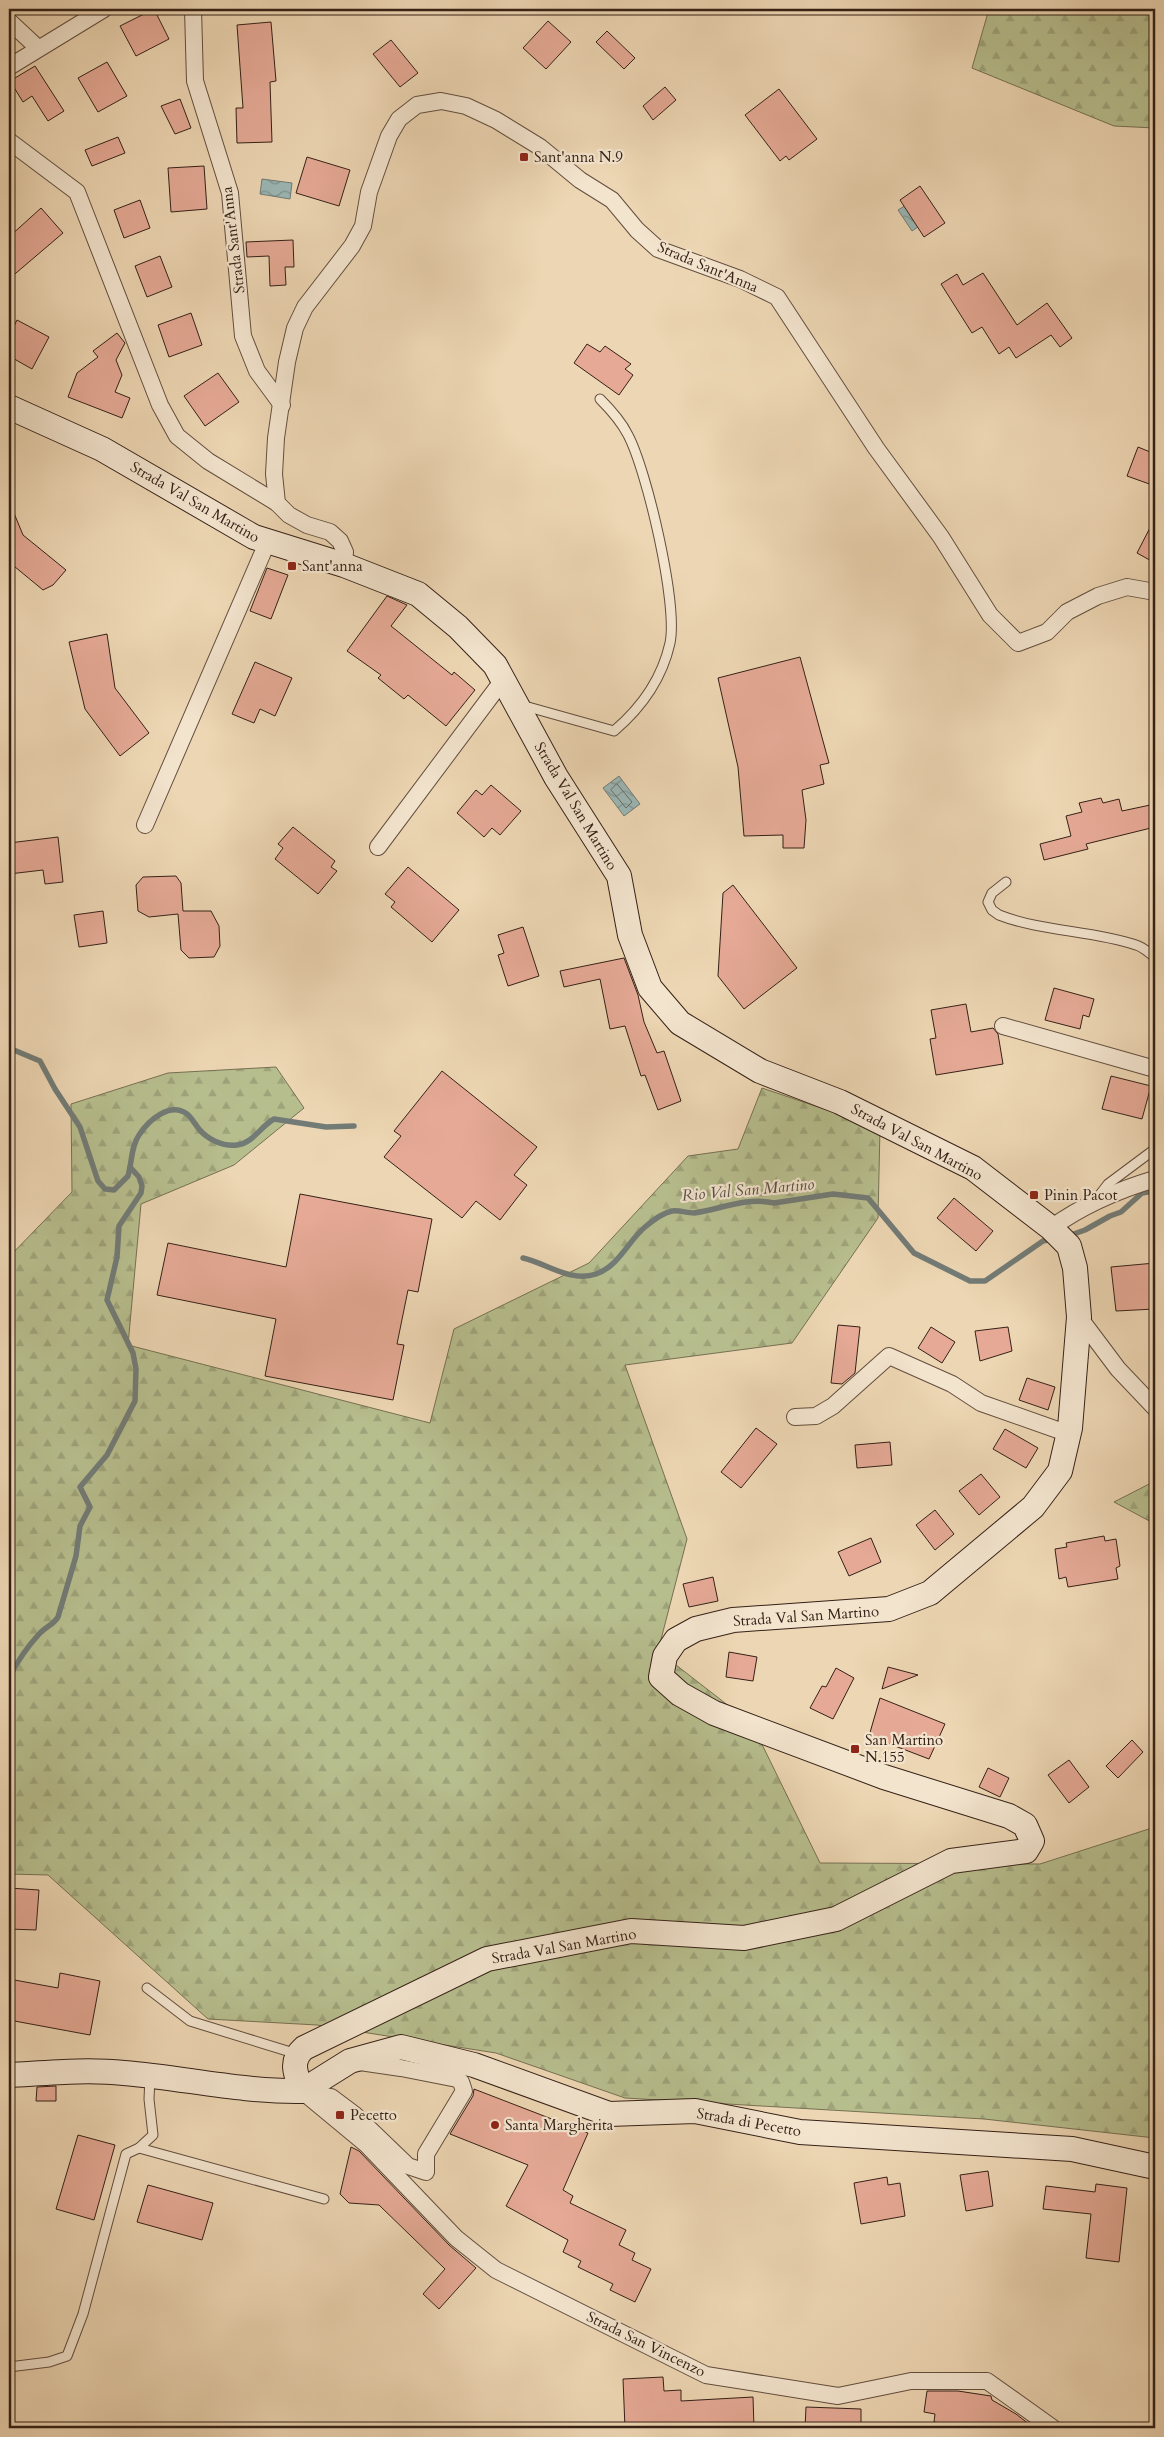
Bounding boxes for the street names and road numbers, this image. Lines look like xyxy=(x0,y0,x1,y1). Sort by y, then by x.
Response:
street label: Strada Sant'Anna xyxy=(216,185,249,295)
street label: Strada Sant'Anna xyxy=(655,237,762,297)
street label: Strada Val San Martino xyxy=(127,457,263,547)
street label: Strada Val San Martino xyxy=(530,738,622,874)
street label: Strada Val San Martino xyxy=(848,1099,986,1185)
street label: Strada Val San Martino xyxy=(732,1601,880,1631)
street label: Strada Val San Martino xyxy=(490,1923,638,1969)
street label: Strada di Pecetto xyxy=(695,2103,803,2141)
street label: Strada San Vincenzo xyxy=(583,2307,709,2381)

